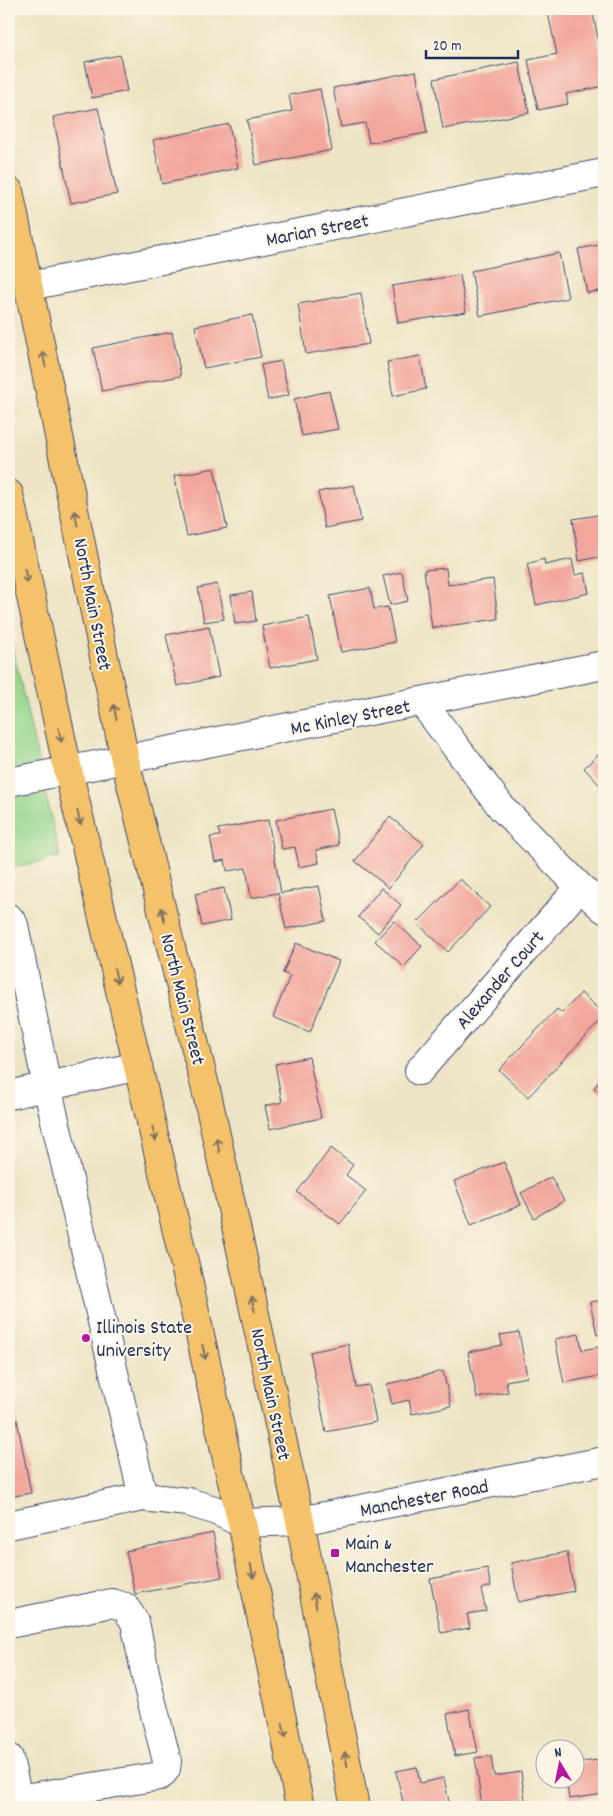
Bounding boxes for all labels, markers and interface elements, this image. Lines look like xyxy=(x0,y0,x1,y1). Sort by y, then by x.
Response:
scale bar xyxy=(426,28,518,60)
text: 20 m xyxy=(433,36,461,58)
street label: Marian Street xyxy=(264,208,371,256)
one-way arrow xyxy=(39,352,48,368)
one-way arrow xyxy=(71,511,80,527)
street label: North Main Street xyxy=(64,536,118,673)
one-way arrow xyxy=(22,567,31,583)
street label: Mc Kinley Street xyxy=(288,694,413,744)
one-way arrow xyxy=(110,704,120,720)
one-way arrow xyxy=(56,726,65,742)
one-way arrow xyxy=(75,809,84,825)
one-way arrow xyxy=(158,908,167,924)
street label: Alexander Court xyxy=(450,925,552,1037)
street label: North Main Street xyxy=(151,931,211,1068)
one-way arrow xyxy=(112,968,121,984)
one-way arrow xyxy=(150,1126,159,1142)
one-way arrow xyxy=(213,1138,222,1154)
one-way arrow xyxy=(248,1296,257,1312)
place label: Illinois State University xyxy=(96,1315,192,1366)
street label: North Main Street xyxy=(241,1326,297,1463)
marker: Illinois State University xyxy=(80,1332,92,1344)
one-way arrow xyxy=(199,1344,209,1360)
street label: Manchester Road xyxy=(358,1474,491,1526)
place label: Main & Manchester xyxy=(345,1531,434,1582)
marker: Main & Manchester xyxy=(329,1547,341,1559)
one-way arrow xyxy=(248,1562,257,1578)
one-way arrow xyxy=(309,1592,319,1608)
one-way arrow xyxy=(280,1721,289,1737)
north arrow xyxy=(536,1738,586,1788)
text: N xyxy=(553,1743,563,1764)
one-way arrow xyxy=(341,1752,350,1768)

